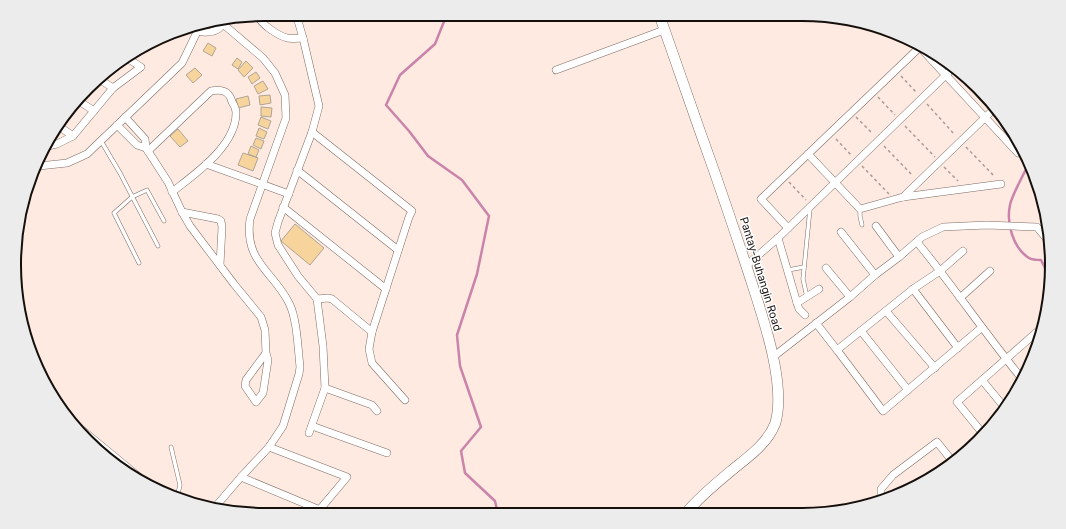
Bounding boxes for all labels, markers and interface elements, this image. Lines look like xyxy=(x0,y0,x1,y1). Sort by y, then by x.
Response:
street label: Pantay-Buhangin Road xyxy=(737,215,785,333)

